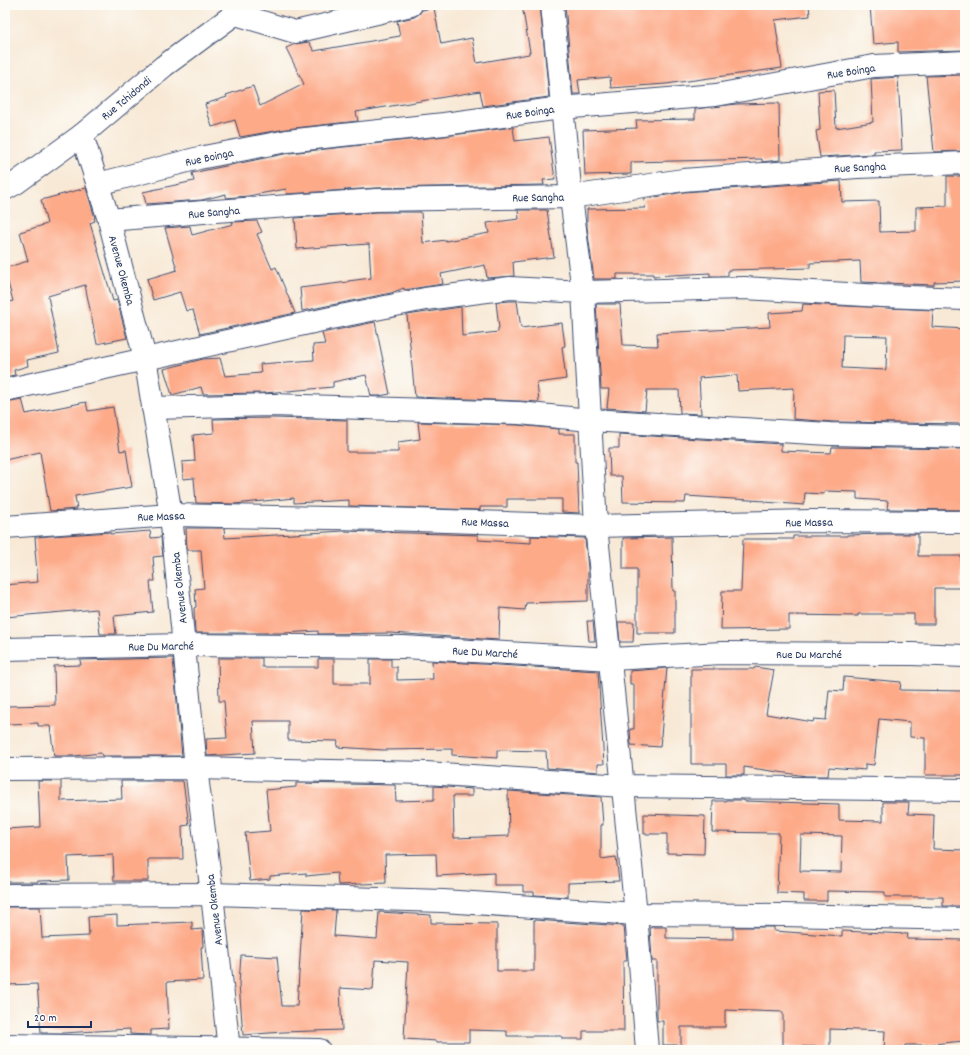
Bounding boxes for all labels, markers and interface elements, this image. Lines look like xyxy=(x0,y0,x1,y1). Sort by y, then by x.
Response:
street label: Rue Boinga xyxy=(826,60,877,85)
street label: Rue Tchidondi xyxy=(98,73,156,125)
street label: Rue Boinga xyxy=(505,102,556,125)
street label: Rue Boinga xyxy=(184,145,235,172)
street label: Rue Sangha xyxy=(834,159,887,178)
street label: Rue Sangha xyxy=(512,190,564,207)
street label: Rue Sangha xyxy=(188,203,241,224)
street label: Avenue Okemba xyxy=(103,234,138,308)
street label: Rue Massa xyxy=(137,508,185,527)
street label: Rue Massa xyxy=(461,514,509,533)
street label: Rue Massa xyxy=(785,515,833,532)
street label: Avenue Okemba xyxy=(168,551,193,624)
street label: Rue Du Marché xyxy=(128,638,194,657)
street label: Rue Du Marché xyxy=(452,643,518,664)
street label: Rue Du Marché xyxy=(776,647,842,664)
street label: Avenue Okemba xyxy=(203,873,228,946)
scale bar xyxy=(28,1003,91,1029)
text: 20 m xyxy=(34,1010,57,1027)

